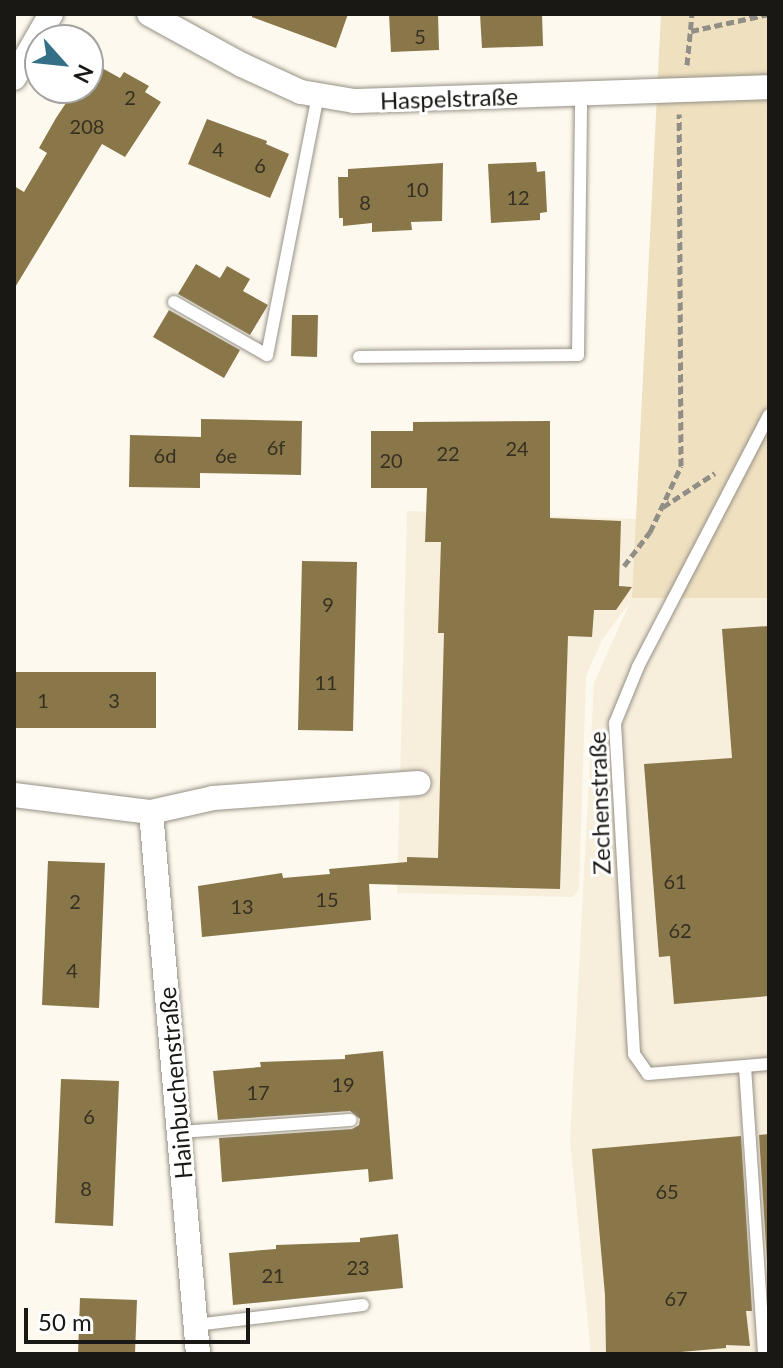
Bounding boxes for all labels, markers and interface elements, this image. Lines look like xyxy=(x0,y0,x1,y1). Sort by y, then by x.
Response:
north arrow xyxy=(24,24,104,104)
house number: 5 xyxy=(414,24,426,48)
text: N xyxy=(68,61,100,88)
street label: Haspelstraße xyxy=(379,81,519,115)
house number: 2 xyxy=(124,85,136,109)
house number: 208 xyxy=(70,114,104,138)
house number: 4 xyxy=(212,137,224,161)
house number: 6 xyxy=(254,153,266,177)
house number: 10 xyxy=(405,177,429,201)
house number: 12 xyxy=(506,185,530,209)
house number: 8 xyxy=(359,190,371,214)
house number: 6f xyxy=(267,435,285,459)
house number: 24 xyxy=(505,436,529,460)
house number: 22 xyxy=(436,441,460,465)
house number: 6d xyxy=(154,443,176,467)
house number: 6e xyxy=(215,443,237,467)
house number: 20 xyxy=(379,448,403,472)
house number: 9 xyxy=(322,592,334,616)
house number: 11 xyxy=(314,670,338,694)
house number: 1 xyxy=(37,688,49,712)
house number: 3 xyxy=(108,688,120,712)
street label: Zechenstraße xyxy=(582,731,616,875)
house number: 61 xyxy=(663,869,687,893)
house number: 15 xyxy=(315,887,339,911)
house number: 2 xyxy=(69,889,81,913)
house number: 13 xyxy=(230,894,254,918)
house number: 62 xyxy=(668,918,692,942)
house number: 4 xyxy=(66,958,78,982)
street label: Hainbuchenstraße xyxy=(152,986,198,1180)
house number: 19 xyxy=(331,1072,355,1096)
house number: 17 xyxy=(246,1080,270,1104)
house number: 6 xyxy=(83,1104,95,1128)
house number: 8 xyxy=(80,1176,92,1200)
house number: 65 xyxy=(655,1179,679,1203)
house number: 23 xyxy=(346,1255,370,1279)
house number: 21 xyxy=(261,1263,285,1287)
house number: 67 xyxy=(664,1286,688,1310)
scale bar xyxy=(28,1292,254,1342)
text: 50 m xyxy=(38,1307,92,1336)

